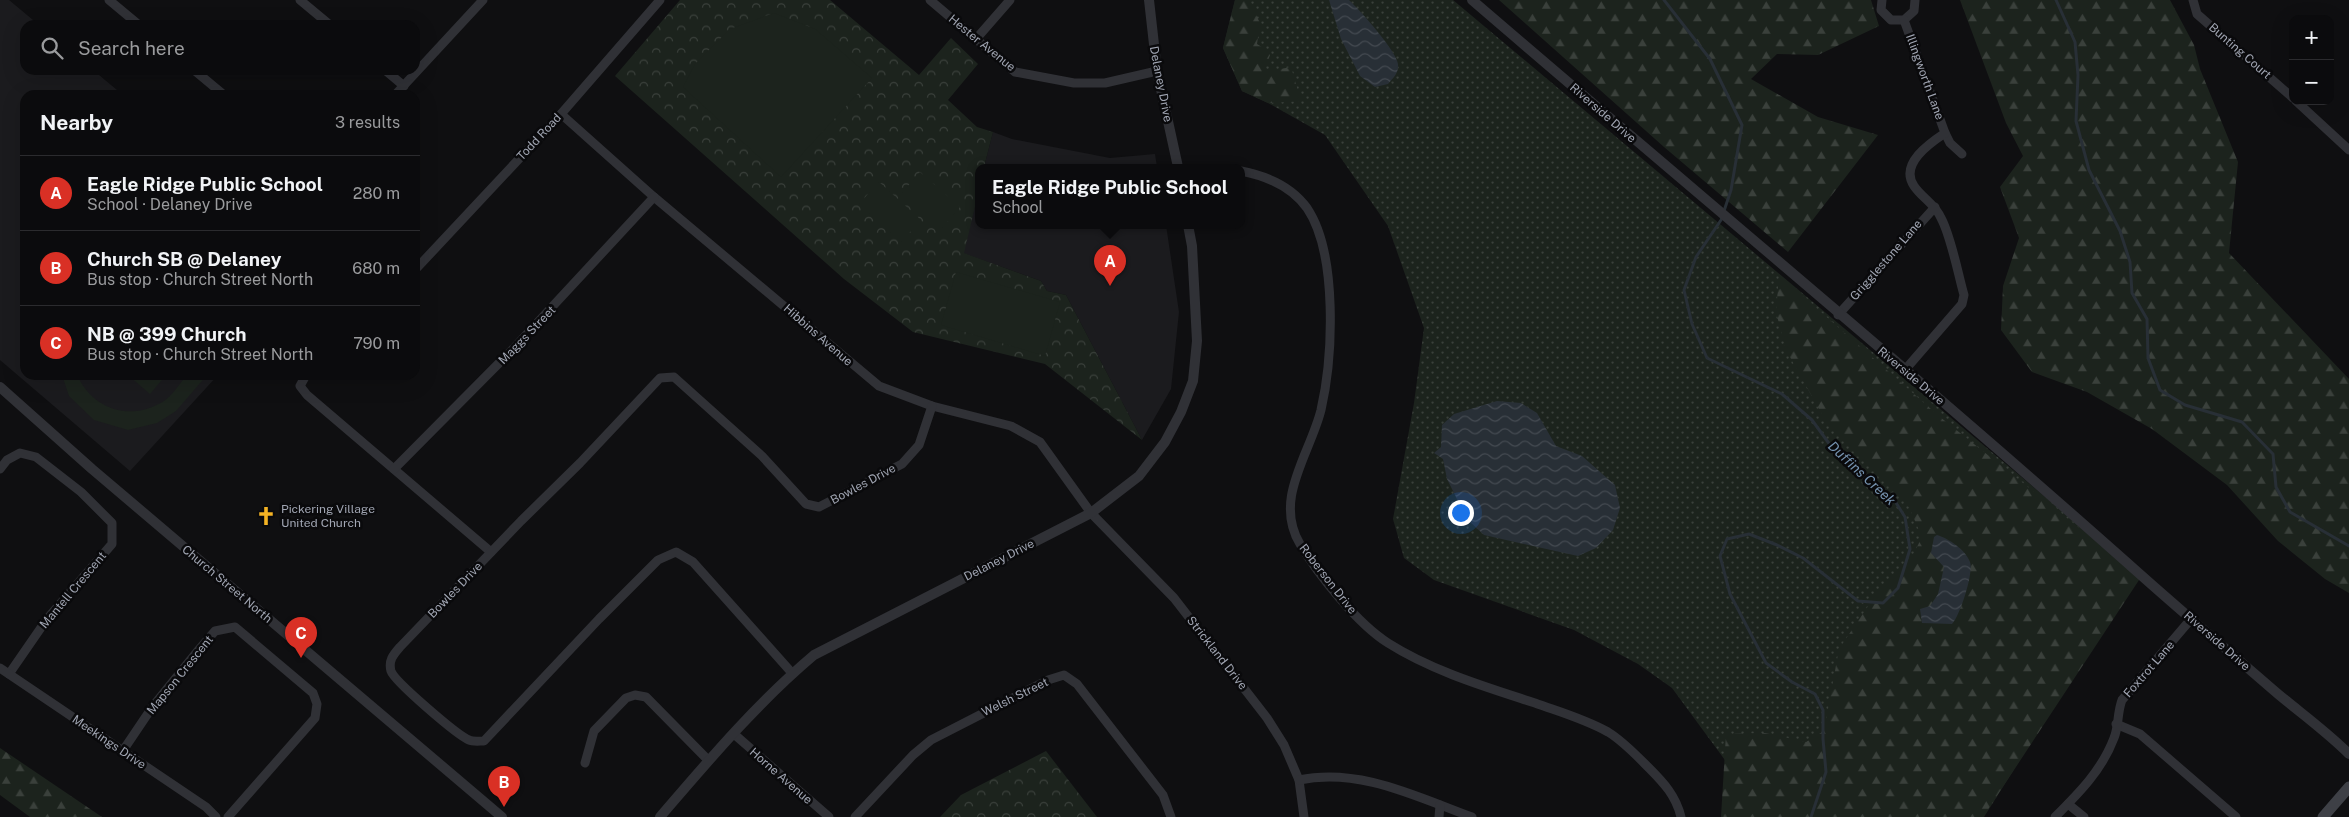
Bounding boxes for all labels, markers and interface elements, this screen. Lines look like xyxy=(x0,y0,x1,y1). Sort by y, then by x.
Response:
street label: Hester Avenue xyxy=(946,12,1018,74)
map controls xyxy=(2289,15,2334,105)
button: + xyxy=(2289,15,2334,60)
search box xyxy=(20,20,420,75)
street label: Bunting Court xyxy=(2206,20,2274,82)
street label: Illingworth Lane xyxy=(1903,32,1947,122)
icon: search xyxy=(38,34,66,62)
text: Search here xyxy=(78,37,185,59)
street label: Delaney Drive xyxy=(1147,45,1175,123)
button: − xyxy=(2289,60,2334,105)
street label: Riverside Drive xyxy=(1567,81,1639,146)
text: Nearby xyxy=(40,110,113,135)
street label: Todd Road xyxy=(514,111,564,163)
text: 3 results xyxy=(335,113,400,132)
popup xyxy=(975,164,1245,229)
text: Eagle Ridge Public School xyxy=(87,173,323,195)
text: Eagle Ridge Public School xyxy=(992,176,1228,198)
text: A xyxy=(50,184,62,203)
text: 280 m xyxy=(353,184,400,203)
text: School · Delaney Drive xyxy=(87,195,252,214)
text: School xyxy=(992,198,1043,217)
street label: Grigglestone Lane xyxy=(1847,217,1925,303)
pin: A xyxy=(1094,245,1126,286)
text: Church SB @ Delaney xyxy=(87,248,281,270)
text: B xyxy=(51,259,61,278)
text: 680 m xyxy=(352,259,400,278)
text: Bus stop · Church Street North xyxy=(87,270,313,289)
street label: Hibbins Avenue xyxy=(781,301,855,369)
street label: Maggs Street xyxy=(496,303,559,367)
text: NB @ 399 Church xyxy=(87,323,246,345)
text: C xyxy=(50,334,62,353)
text: 790 m xyxy=(353,334,400,353)
street label: Riverside Drive xyxy=(1875,344,1947,408)
text: Bus stop · Church Street North xyxy=(87,345,313,364)
water label: Duffins Creek xyxy=(1825,438,1899,509)
street label: Bowles Drive xyxy=(828,461,898,507)
your location xyxy=(1448,500,1474,526)
place label: Pickering Village United Church xyxy=(281,502,375,530)
church icon: Pickering Village United Church xyxy=(255,505,277,527)
street label: Delaney Drive xyxy=(962,536,1037,584)
street label: Roberson Drive xyxy=(1296,541,1360,617)
street label: Church Street North xyxy=(179,542,275,626)
street label: Mantell Crescent xyxy=(37,549,109,631)
street label: Bowles Drive xyxy=(425,559,485,621)
street label: Riverside Drive xyxy=(2181,609,2253,674)
street label: Strickland Drive xyxy=(1184,614,1250,693)
pin: C xyxy=(285,617,317,658)
street label: Mapson Crescent xyxy=(144,633,216,717)
street label: Foxtrot Lane xyxy=(2121,638,2177,700)
street label: Welsh Street xyxy=(980,675,1051,719)
street label: Meekings Drive xyxy=(70,712,149,772)
street label: Horne Avenue xyxy=(747,745,815,807)
pin: B xyxy=(488,766,520,807)

